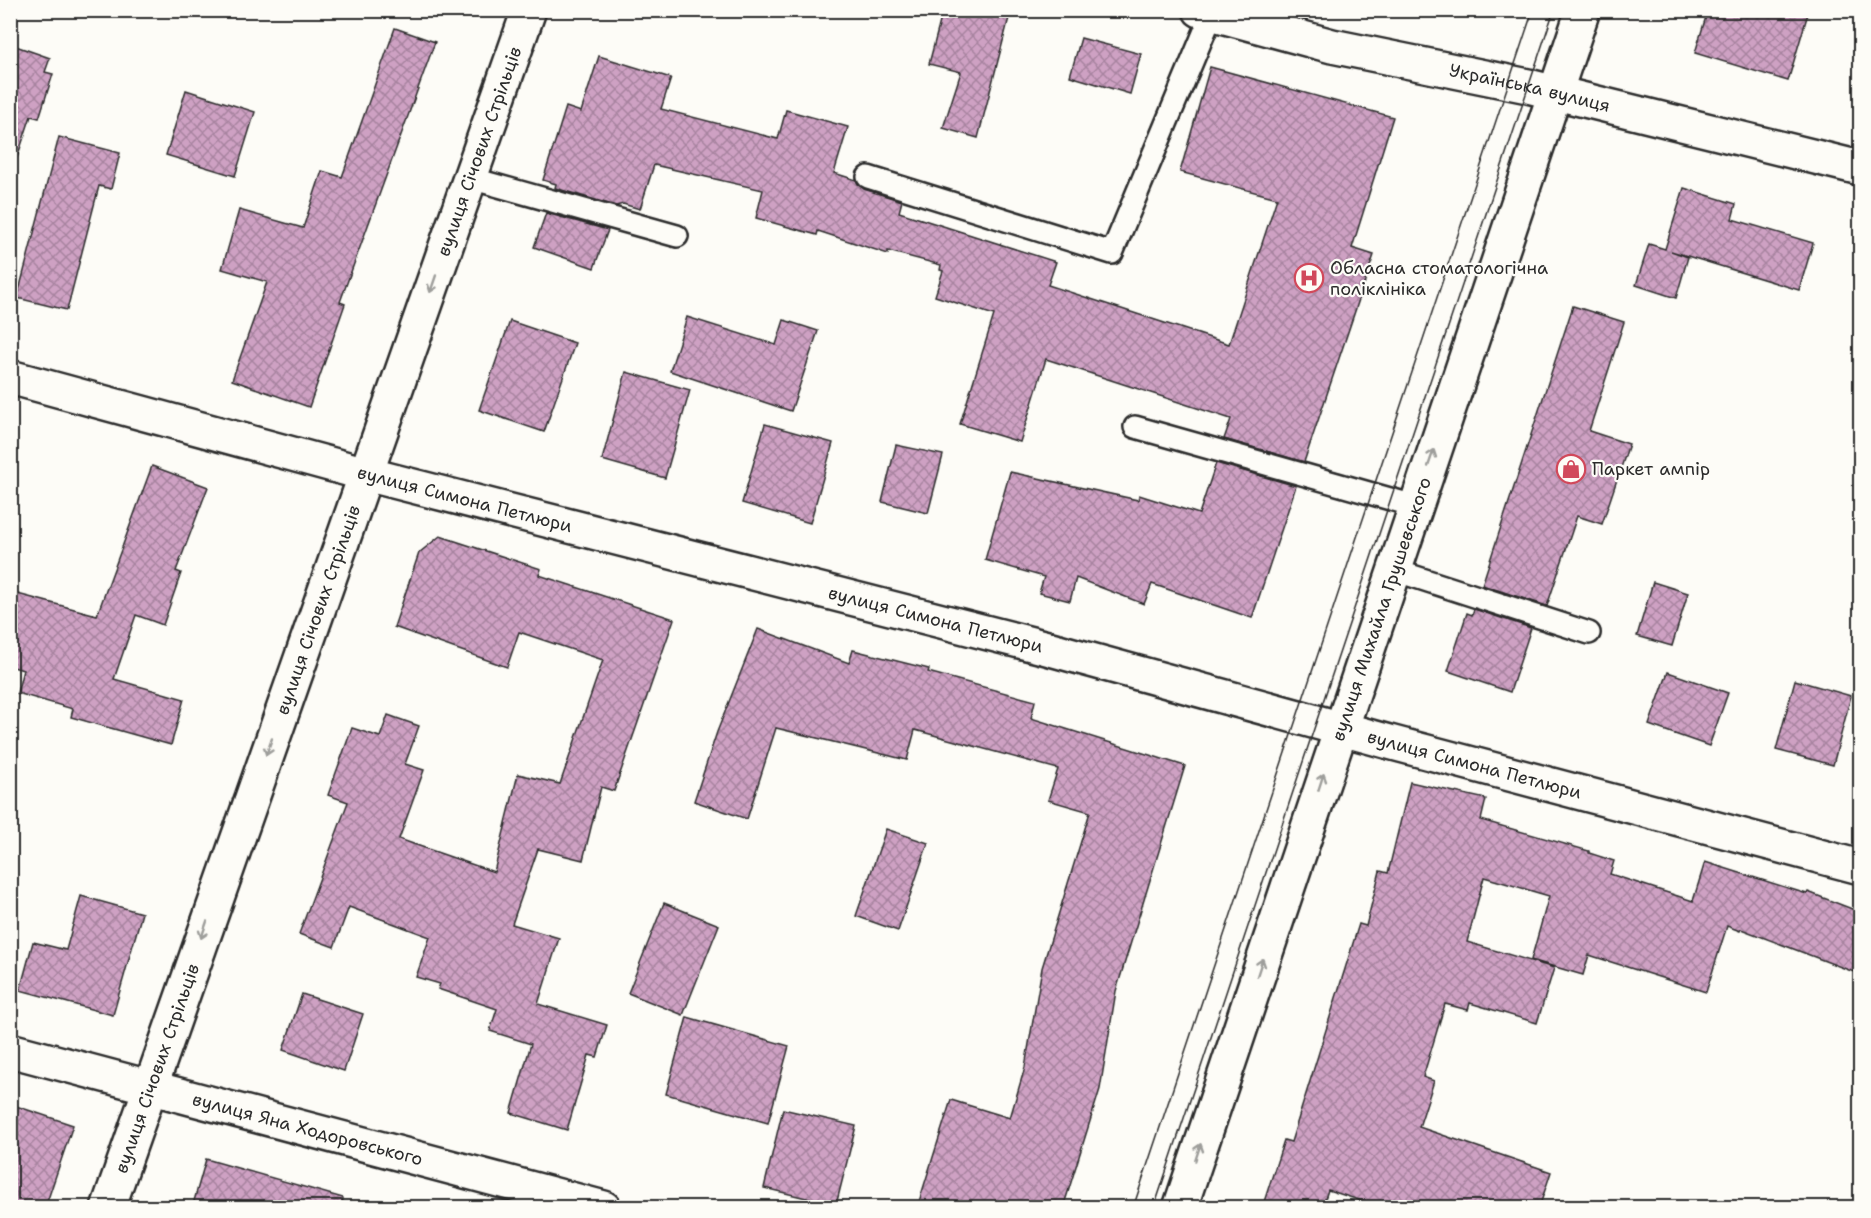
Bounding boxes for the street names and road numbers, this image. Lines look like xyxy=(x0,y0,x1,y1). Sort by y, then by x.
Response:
street label: вулиця Січових Стрільців xyxy=(431,43,527,259)
street label: Українська вулиця xyxy=(1447,58,1613,118)
street label: вулиця Симона Петлюри xyxy=(355,460,575,538)
street label: вулиця Михайла Грушевського xyxy=(1326,474,1437,744)
street label: вулиця Січових Стрільців xyxy=(270,502,366,718)
street label: вулиця Симона Петлюри xyxy=(826,581,1046,659)
street label: вулиця Симона Петлюри xyxy=(1365,725,1585,805)
street label: вулиця Січових Стрільців xyxy=(109,960,205,1177)
street label: вулиця Яна Ходоровського xyxy=(190,1087,425,1171)

